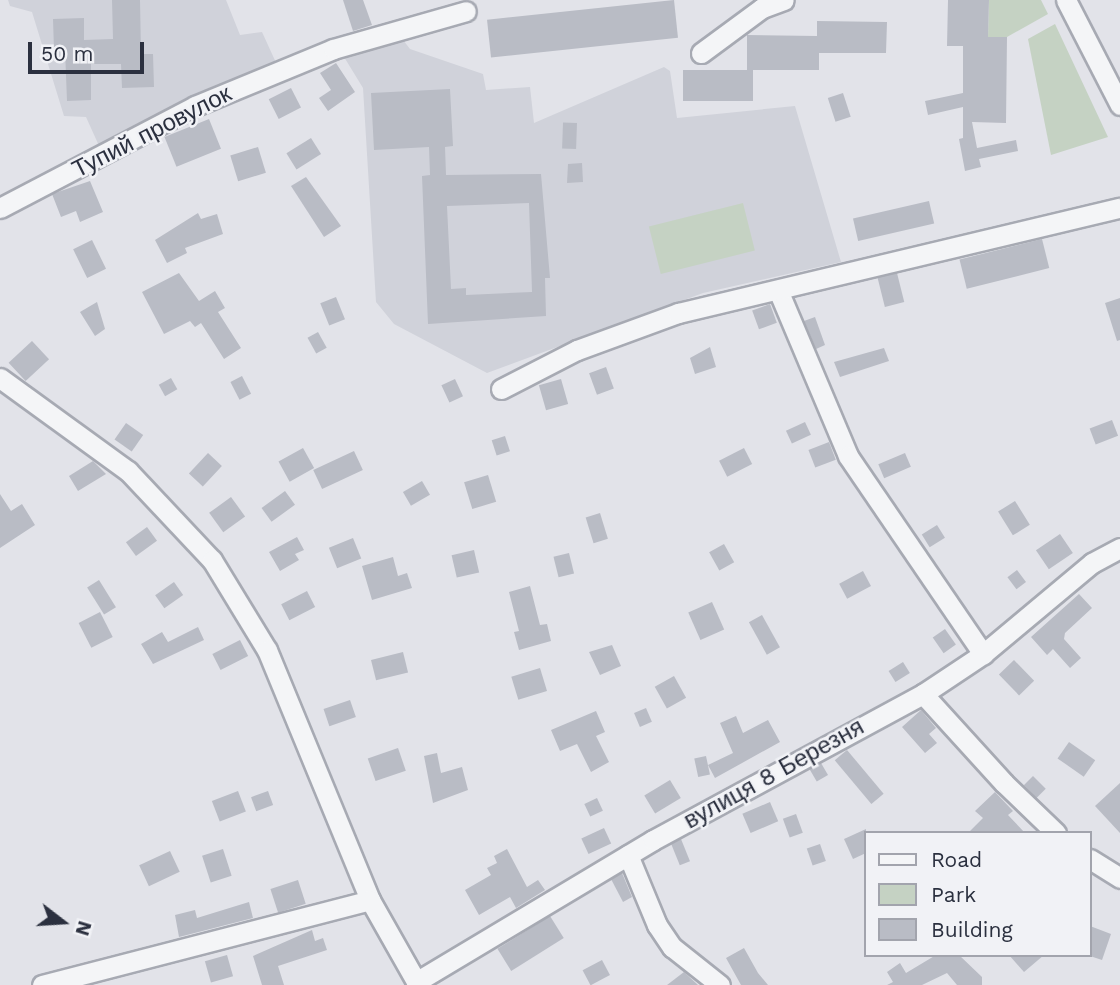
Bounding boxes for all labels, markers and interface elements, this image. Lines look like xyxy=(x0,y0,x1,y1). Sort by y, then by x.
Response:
scale bar xyxy=(32,28,147,72)
text: 50 m xyxy=(41,41,93,66)
street label: Тупий провулок xyxy=(68,79,236,185)
street label: вулиця 8 Березня xyxy=(679,713,869,835)
legend xyxy=(864,831,1092,957)
text: Road xyxy=(931,847,982,872)
text: Park xyxy=(931,882,976,907)
north arrow xyxy=(28,887,98,957)
text: Building xyxy=(931,917,1013,942)
text: N xyxy=(71,918,97,938)

